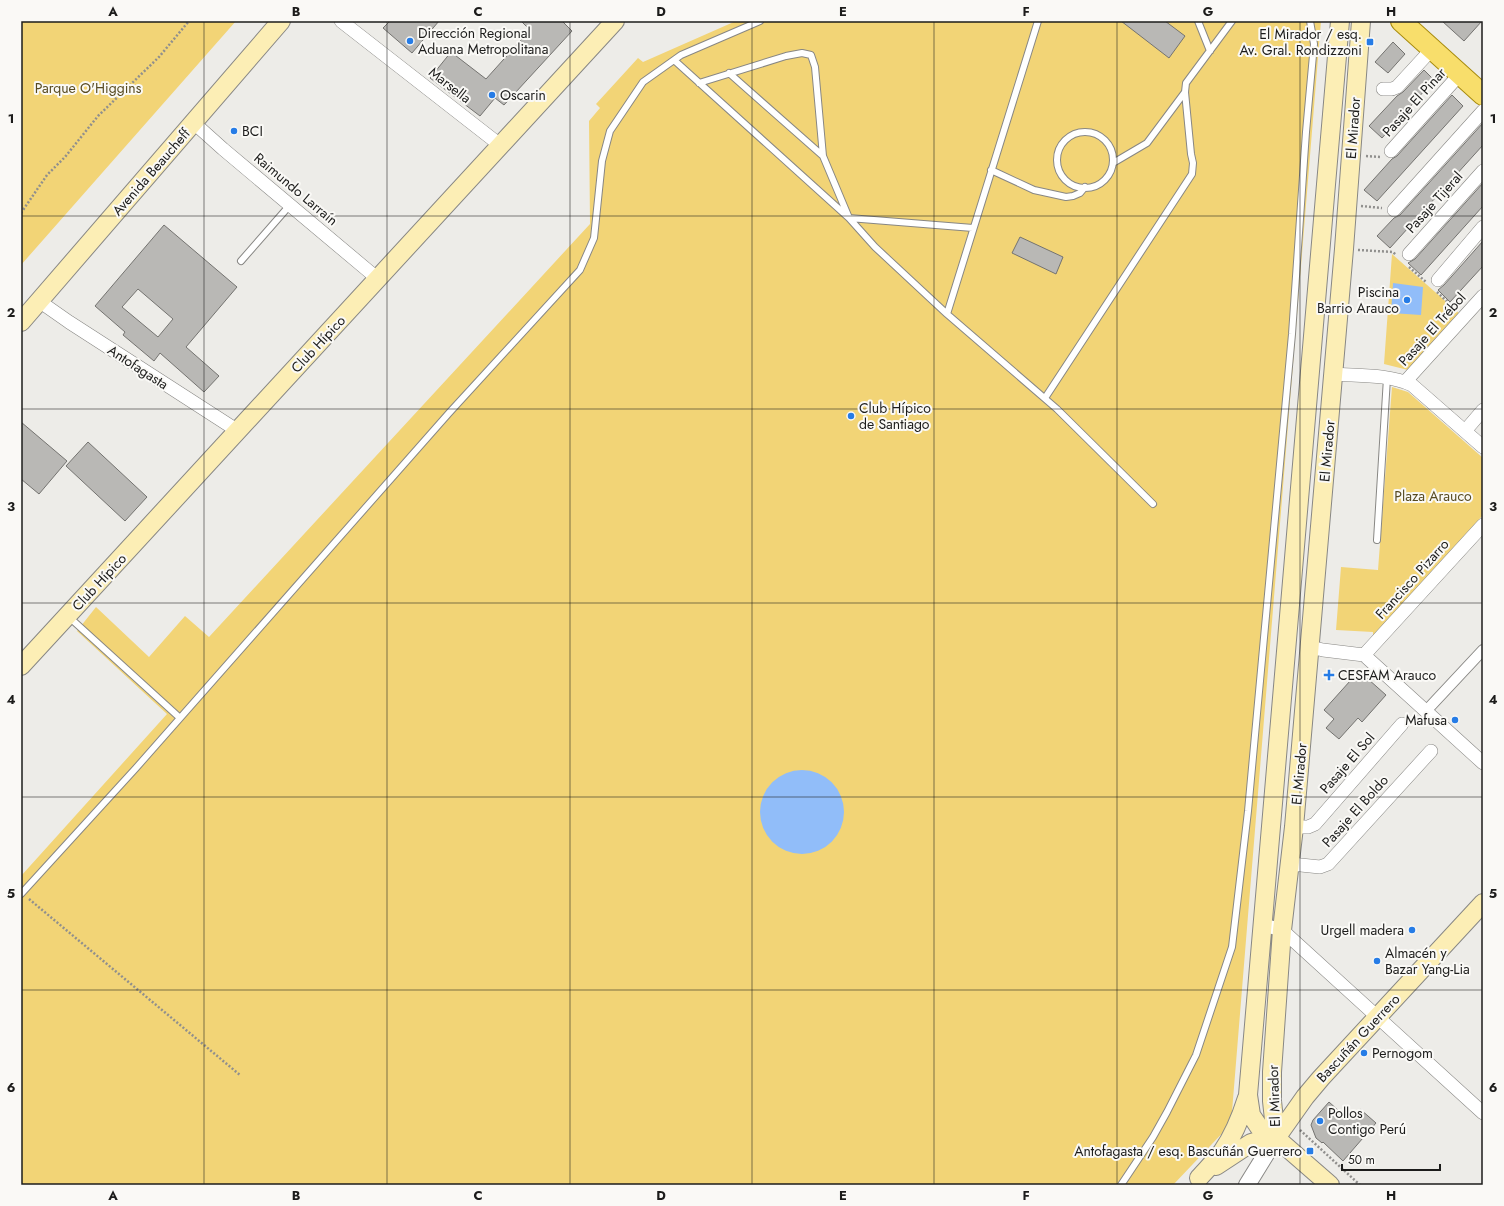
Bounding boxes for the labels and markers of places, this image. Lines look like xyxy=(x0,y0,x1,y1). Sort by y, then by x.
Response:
place label: Dirección Regional Aduana Metropolitana xyxy=(418,23,548,59)
place label: El Mirador / esq. Av. Gral. Rondizzoni xyxy=(1240,24,1362,60)
marker: Dirección Regional Aduana Metropolitana xyxy=(405,36,415,46)
marker: El Mirador / esq. Av. Gral. Rondizzoni xyxy=(1365,37,1375,47)
place label: Oscarin xyxy=(500,85,546,105)
marker: Oscarin xyxy=(487,90,497,100)
place label: BCI xyxy=(242,121,263,141)
marker: BCI xyxy=(229,126,239,136)
place label: Piscina Barrio Arauco xyxy=(1317,282,1399,318)
marker: Piscina Barrio Arauco xyxy=(1402,295,1412,305)
place label: Club Hípico de Santiago xyxy=(859,398,931,434)
marker: Club Hípico de Santiago xyxy=(846,411,856,421)
place label: CESFAM Arauco xyxy=(1338,665,1437,685)
marker: CESFAM Arauco xyxy=(1323,669,1335,681)
place label: Mafusa xyxy=(1405,710,1447,730)
marker: Mafusa xyxy=(1450,715,1460,725)
place label: Urgell madera xyxy=(1320,920,1404,940)
marker: Urgell madera xyxy=(1407,925,1417,935)
place label: Almacén y Bazar Yang-Lia xyxy=(1385,943,1470,979)
marker: Almacén y Bazar Yang-Lia xyxy=(1372,956,1382,966)
place label: Pernogom xyxy=(1372,1043,1433,1063)
marker: Pernogom xyxy=(1359,1048,1369,1058)
place label: Pollos Contigo Perú xyxy=(1328,1103,1406,1139)
marker: Pollos Contigo Perú xyxy=(1315,1116,1325,1126)
place label: Antofagasta / esq. Bascuñán Guerrero xyxy=(1074,1141,1302,1161)
marker: Antofagasta / esq. Bascuñán Guerrero xyxy=(1305,1146,1315,1156)

